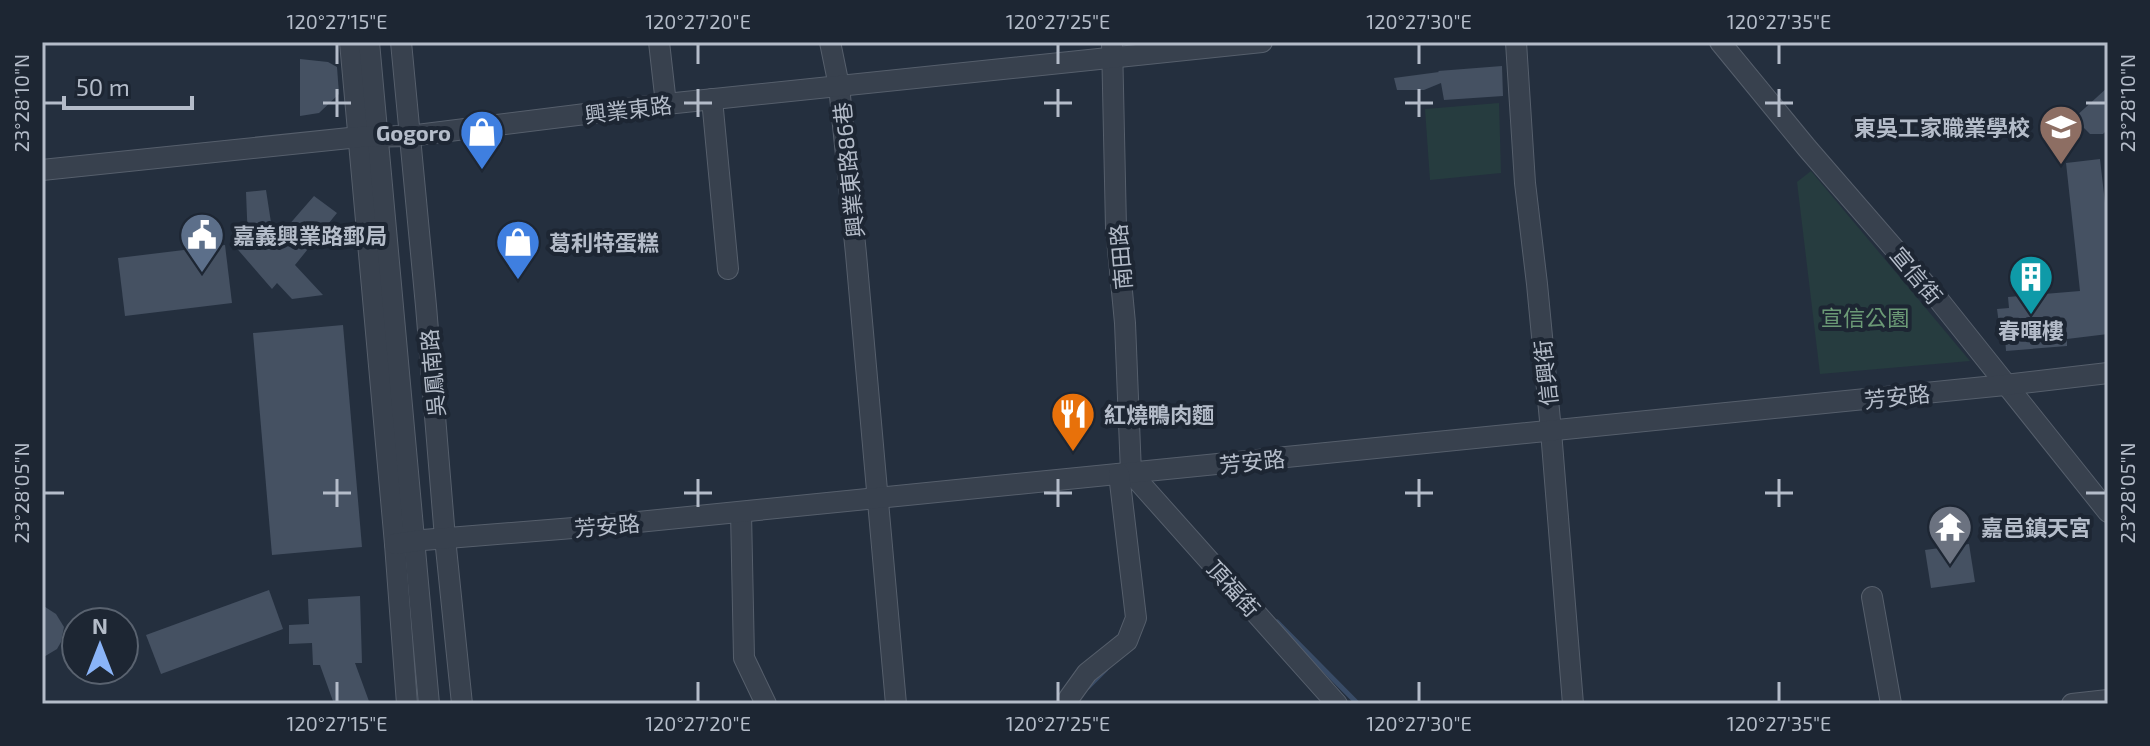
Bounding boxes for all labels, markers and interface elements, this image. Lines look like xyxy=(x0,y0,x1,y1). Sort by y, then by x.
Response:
text: 120°27'15"E xyxy=(286,9,388,33)
text: 120°27'20"E xyxy=(645,9,751,33)
text: 120°27'25"E xyxy=(1006,9,1110,33)
text: 120°27'30"E xyxy=(1366,9,1472,33)
text: 120°27'35"E xyxy=(1727,9,1831,33)
text: 23°28'10"N xyxy=(9,54,33,152)
text: 23°28'10"N xyxy=(2115,54,2139,152)
scale bar xyxy=(64,60,192,110)
text: 50 m xyxy=(76,72,130,101)
street label: 興業東路 xyxy=(583,91,673,127)
street label: 興業東路86巷 xyxy=(828,101,868,239)
school or university icon: 東吳工家職業學校 xyxy=(2037,103,2085,166)
shop icon: Gogoro xyxy=(458,108,506,171)
place label: 東吳工家職業學校 xyxy=(1854,114,2030,140)
place label: Gogoro xyxy=(376,119,451,145)
public building icon: 嘉義興業路郵局 xyxy=(178,211,226,274)
shop icon: 葛利特蛋糕 xyxy=(494,218,542,281)
place label: 嘉義興業路郵局 xyxy=(233,222,387,248)
street label: 南田路 xyxy=(1104,223,1136,291)
place label: 葛利特蛋糕 xyxy=(549,229,659,255)
street label: 宣信街 xyxy=(1886,241,1948,309)
building icon: 春暉樓 xyxy=(2007,253,2055,316)
park label: 宣信公園 xyxy=(1821,304,1909,330)
place label: 春暉樓 xyxy=(1998,317,2064,343)
street label: 吳鳳南路 xyxy=(415,328,449,418)
street label: 信興街 xyxy=(1529,339,1561,407)
street label: 芳安路 xyxy=(1863,380,1931,412)
restaurant icon: 紅燒鴨肉麵 xyxy=(1049,390,1097,453)
place label: 紅燒鴨肉麵 xyxy=(1104,401,1214,427)
text: 23°28'05"N xyxy=(9,442,33,544)
text: 23°28'05"N xyxy=(2115,442,2139,544)
street label: 芳安路 xyxy=(1218,445,1286,477)
temple icon: 嘉邑鎮天宮 xyxy=(1926,503,1974,566)
street label: 芳安路 xyxy=(573,509,641,541)
place label: 嘉邑鎮天宮 xyxy=(1981,514,2091,540)
street label: 頂福街 xyxy=(1202,555,1266,621)
north arrow xyxy=(60,606,140,686)
text: N xyxy=(92,612,108,638)
text: 120°27'15"E xyxy=(286,711,388,735)
text: 120°27'20"E xyxy=(645,711,751,735)
text: 120°27'25"E xyxy=(1006,711,1110,735)
text: 120°27'30"E xyxy=(1366,711,1472,735)
text: 120°27'35"E xyxy=(1727,711,1831,735)

